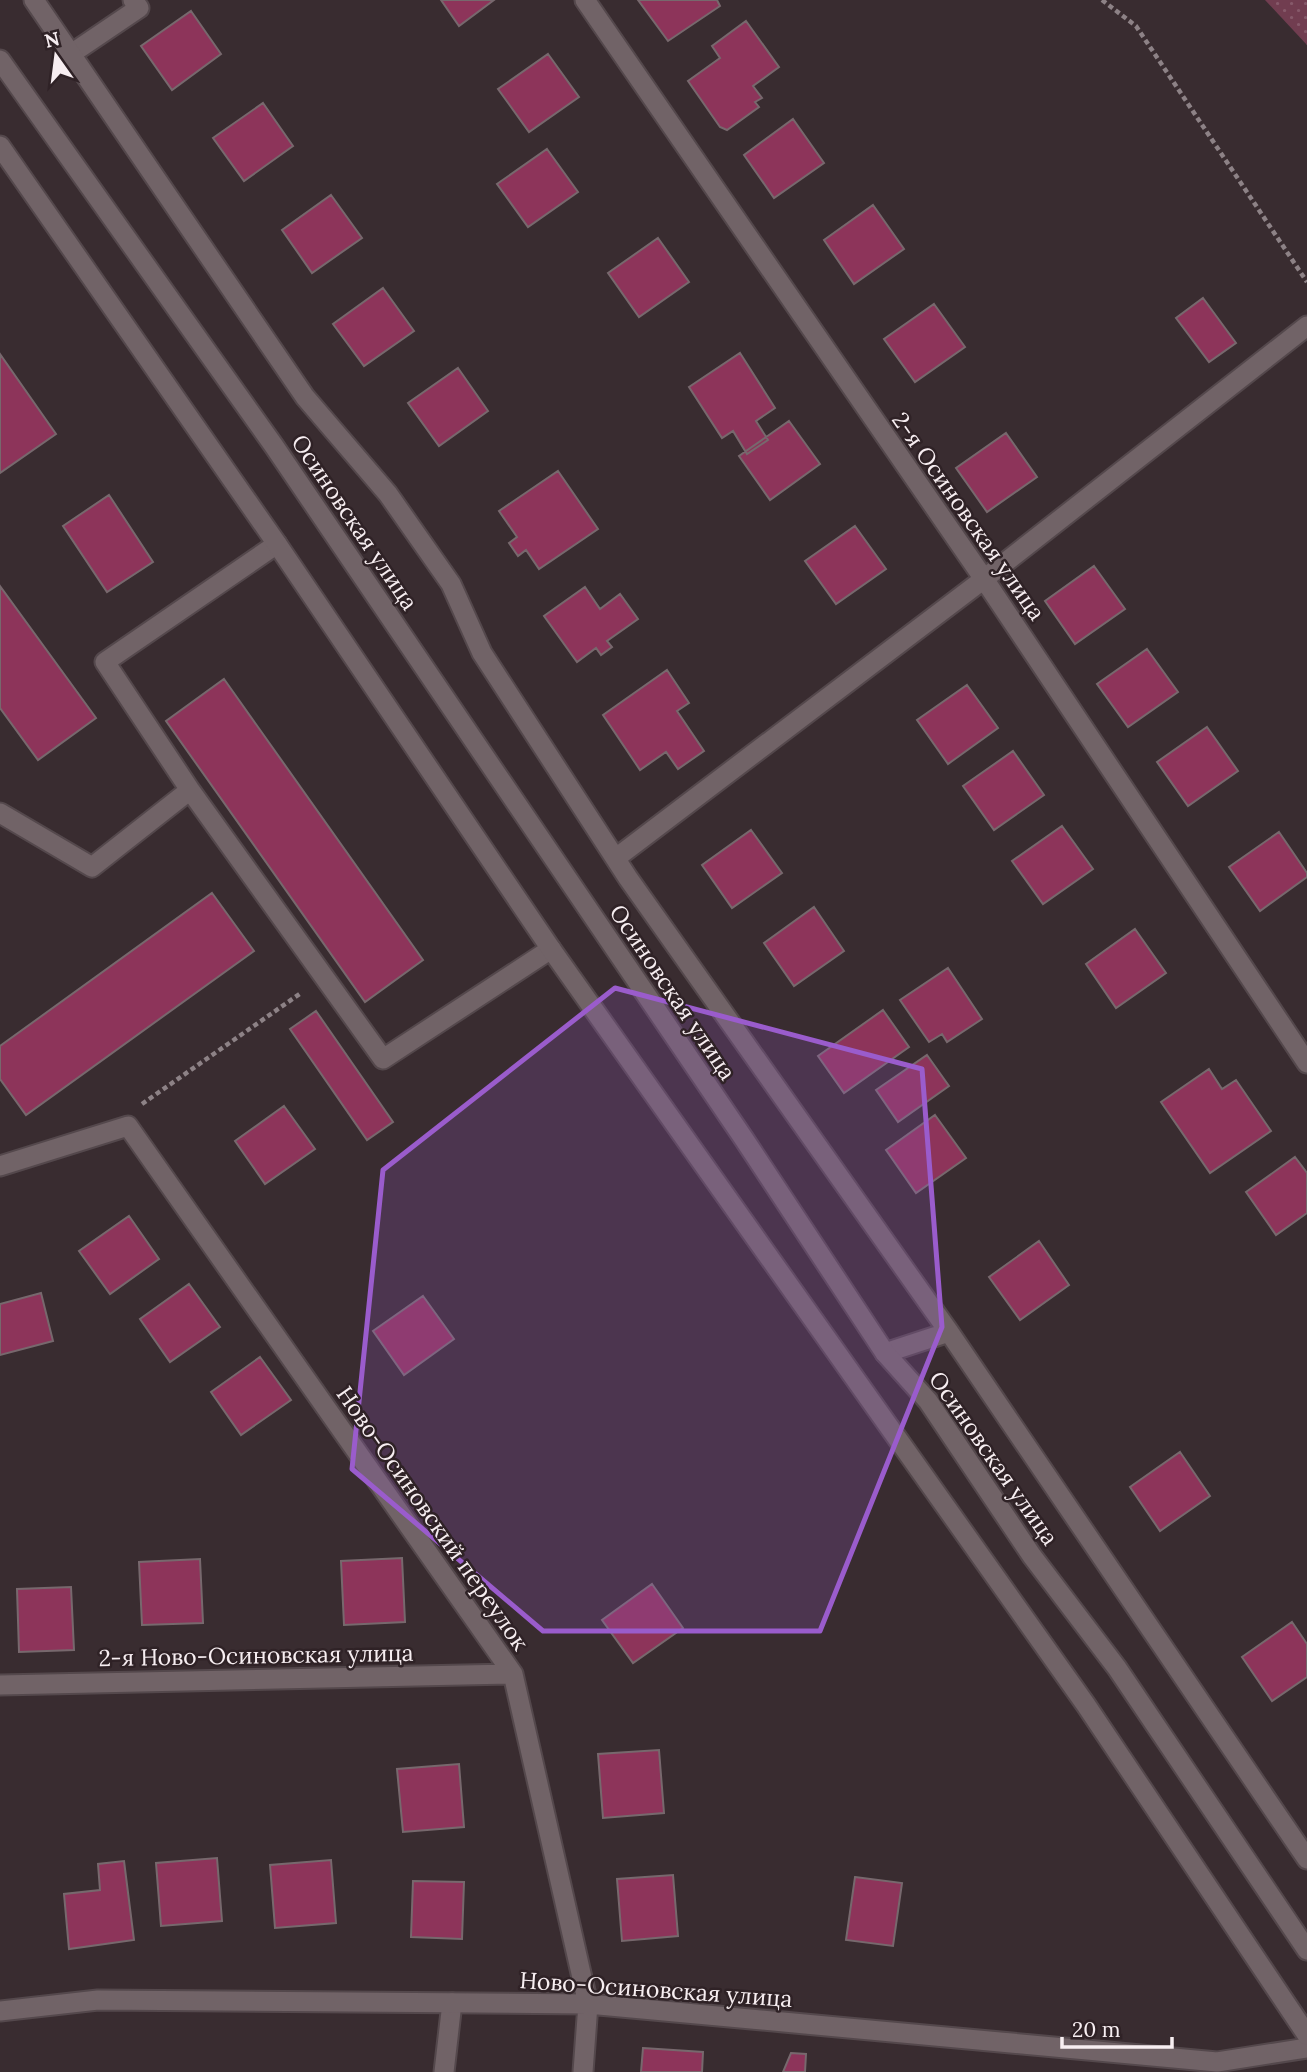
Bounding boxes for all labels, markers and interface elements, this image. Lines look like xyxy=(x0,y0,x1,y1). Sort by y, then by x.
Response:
north arrow xyxy=(21,21,91,91)
text: N xyxy=(42,26,62,53)
street label: 2-я Осиновская улица xyxy=(886,406,1052,626)
street label: Осиновская улица xyxy=(285,429,425,615)
street label: Осиновская улица xyxy=(603,899,743,1085)
street label: Осиновская улица xyxy=(923,1365,1065,1551)
street label: Ново-Осиновский переулок xyxy=(331,1380,536,1656)
street label: 2-я Ново-Осиновская улица xyxy=(98,1638,414,1672)
street label: Ново-Осиновская улица xyxy=(519,1965,793,2013)
scale bar xyxy=(1062,2006,1172,2050)
text: 20 m xyxy=(1072,2016,1121,2043)

